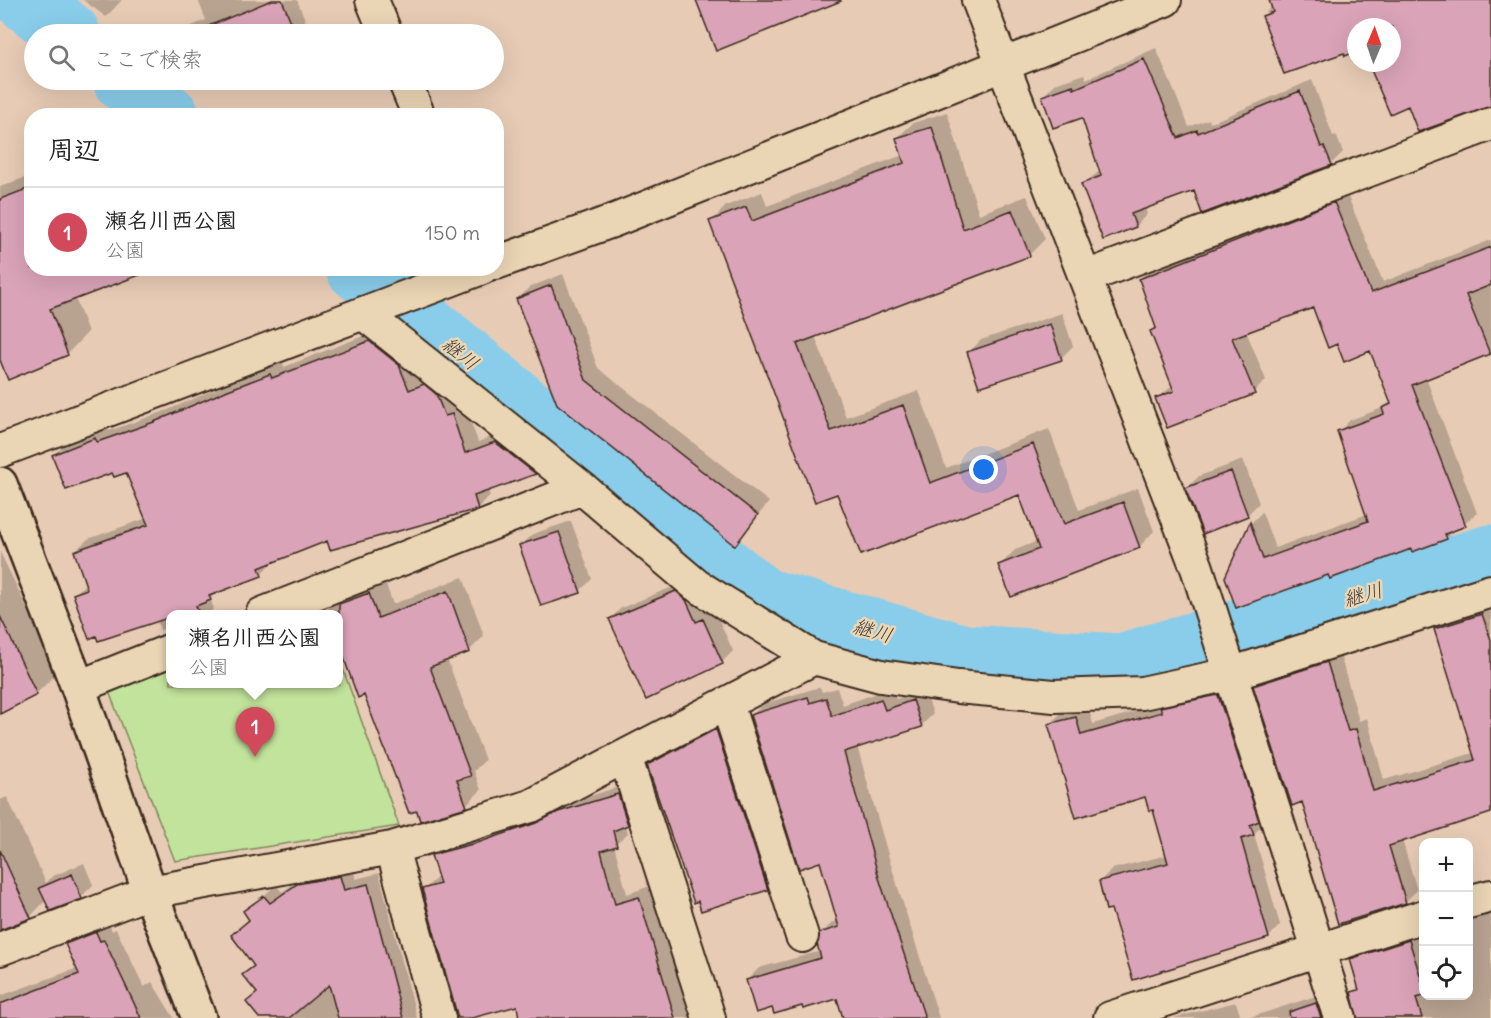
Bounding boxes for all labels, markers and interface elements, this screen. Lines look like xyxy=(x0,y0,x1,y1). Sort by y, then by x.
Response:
north arrow xyxy=(1347,18,1401,72)
search box xyxy=(24,24,504,90)
icon: search xyxy=(45,41,78,74)
text: ここで検索 xyxy=(93,45,203,73)
text: 周辺 xyxy=(48,133,100,166)
text: 瀬名川西公園 xyxy=(105,206,237,234)
text: 1 xyxy=(64,220,71,245)
text: 150 m xyxy=(425,220,480,245)
text: 公園 xyxy=(105,237,145,262)
water label: 継川 xyxy=(438,331,484,375)
your location xyxy=(969,455,998,484)
water label: 継川 xyxy=(1340,576,1386,612)
popup xyxy=(166,610,343,688)
water label: 継川 xyxy=(850,612,896,648)
text: 瀬名川西公園 xyxy=(188,623,321,651)
text: 公園 xyxy=(188,654,228,679)
pin: 1 xyxy=(236,708,274,757)
map controls xyxy=(1419,838,1473,1000)
button: + xyxy=(1419,838,1473,892)
button: − xyxy=(1419,892,1473,946)
button: locate xyxy=(1419,946,1473,1000)

